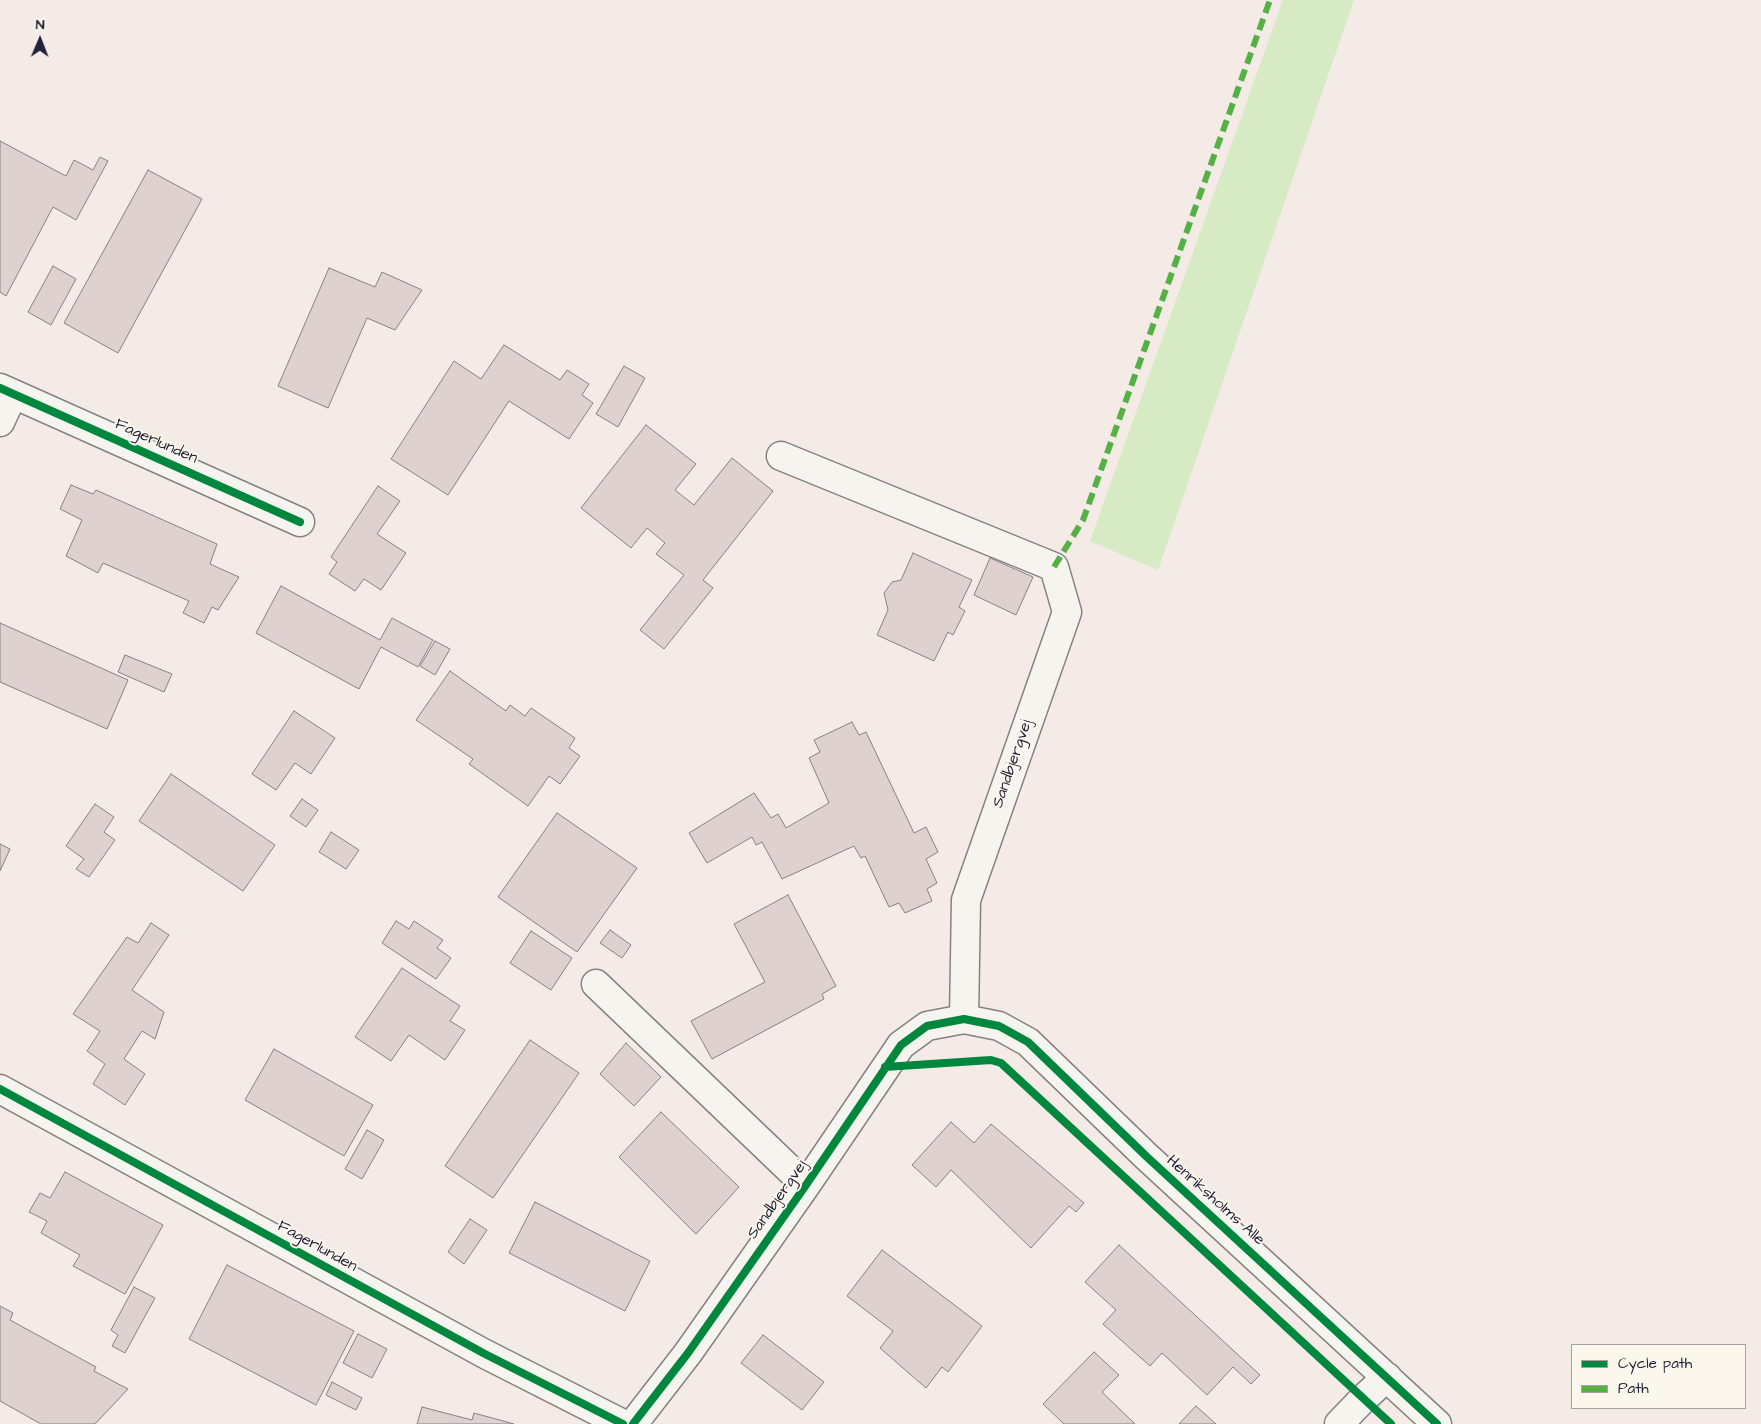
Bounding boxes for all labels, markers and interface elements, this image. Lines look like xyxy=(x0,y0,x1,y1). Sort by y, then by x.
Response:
north arrow xyxy=(15,15,65,65)
text: N xyxy=(36,15,45,35)
street label: Fagerlunden xyxy=(112,415,200,469)
street label: Sandbjergvej xyxy=(989,717,1037,811)
street label: Henriksholms Alle xyxy=(1162,1152,1268,1250)
street label: Sandbjergvej xyxy=(744,1157,812,1243)
street label: Fagerlunden xyxy=(274,1217,360,1277)
legend xyxy=(1571,1344,1746,1409)
text: Cycle path xyxy=(1618,1353,1692,1374)
text: Path xyxy=(1618,1378,1649,1399)

